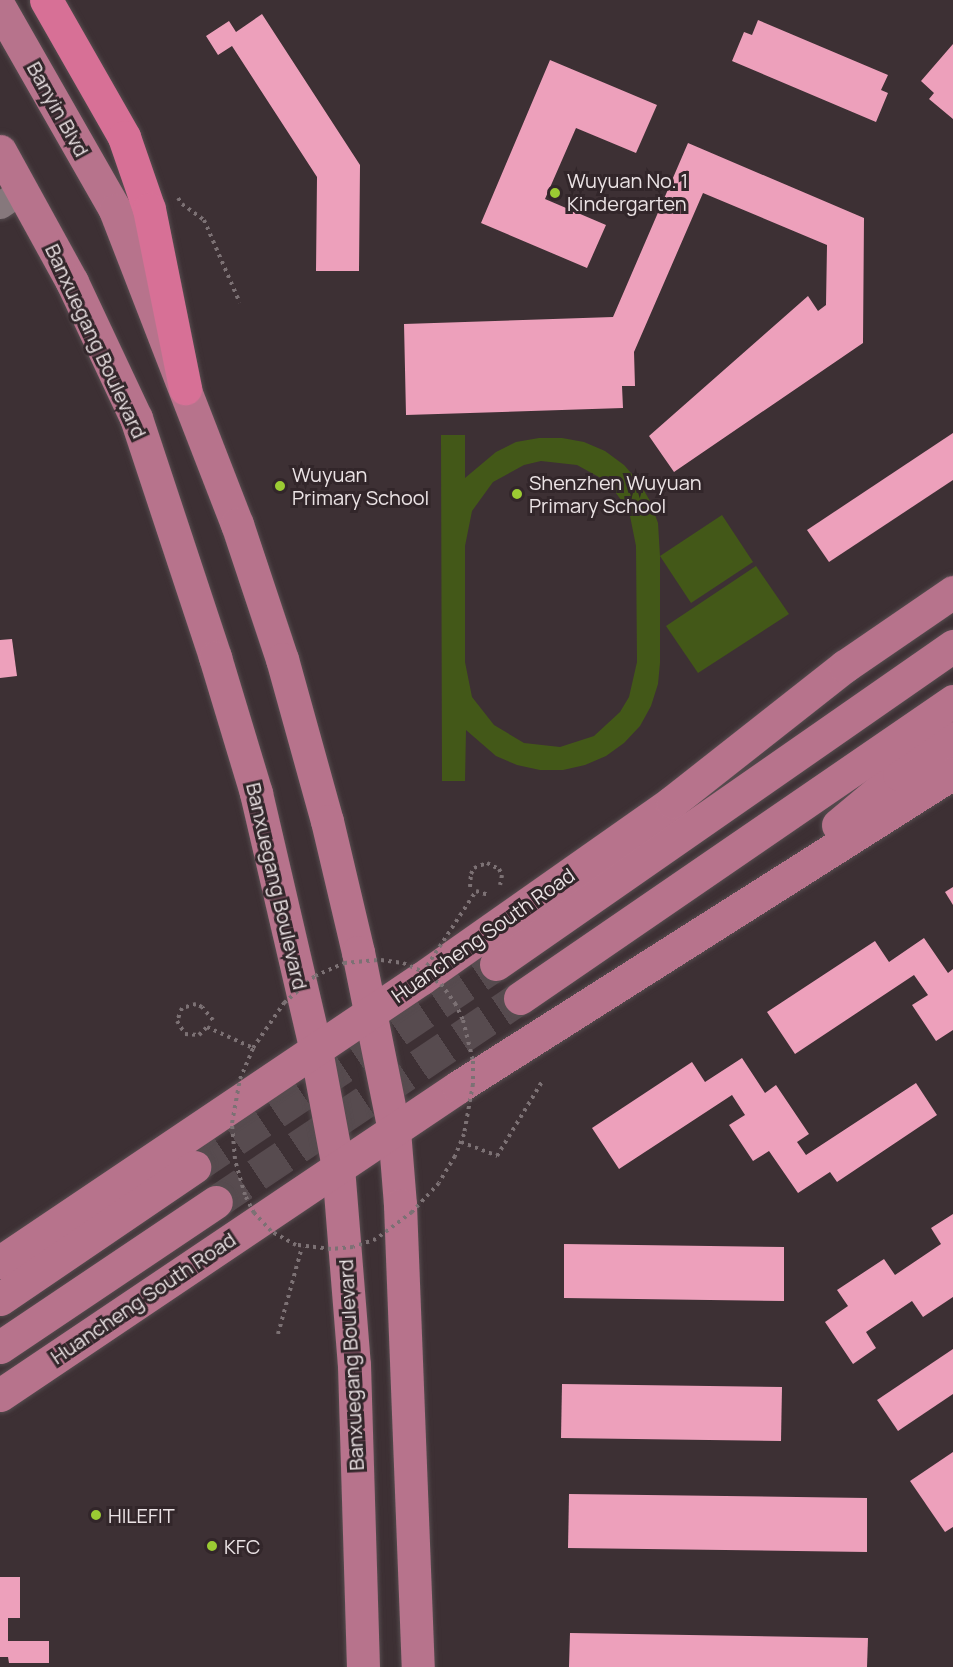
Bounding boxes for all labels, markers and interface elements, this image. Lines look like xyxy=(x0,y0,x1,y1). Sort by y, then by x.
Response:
street label: Banyin Blvd xyxy=(22,57,94,161)
place label: Wuyuan No. 1 Kindergarten xyxy=(567,169,688,216)
marker: Wuyuan No. 1 Kindergarten xyxy=(548,186,562,200)
street label: Banxuegang Boulevard xyxy=(40,240,152,442)
place label: Wuyuan Primary School xyxy=(292,462,429,509)
place label: Shenzhen Wuyuan Primary School xyxy=(529,470,702,517)
marker: Wuyuan Primary School xyxy=(273,479,287,493)
marker: Shenzhen Wuyuan Primary School xyxy=(510,487,524,501)
street label: Banxuegang Boulevard xyxy=(242,780,312,992)
street label: Huancheng South Road xyxy=(387,863,579,1007)
street label: Huancheng South Road xyxy=(46,1227,240,1369)
street label: Banxuegang Boulevard xyxy=(333,1259,369,1471)
place label: HILEFIT xyxy=(108,1503,175,1527)
marker: HILEFIT xyxy=(89,1508,103,1522)
place label: KFC xyxy=(224,1534,260,1558)
marker: KFC xyxy=(205,1539,219,1553)

